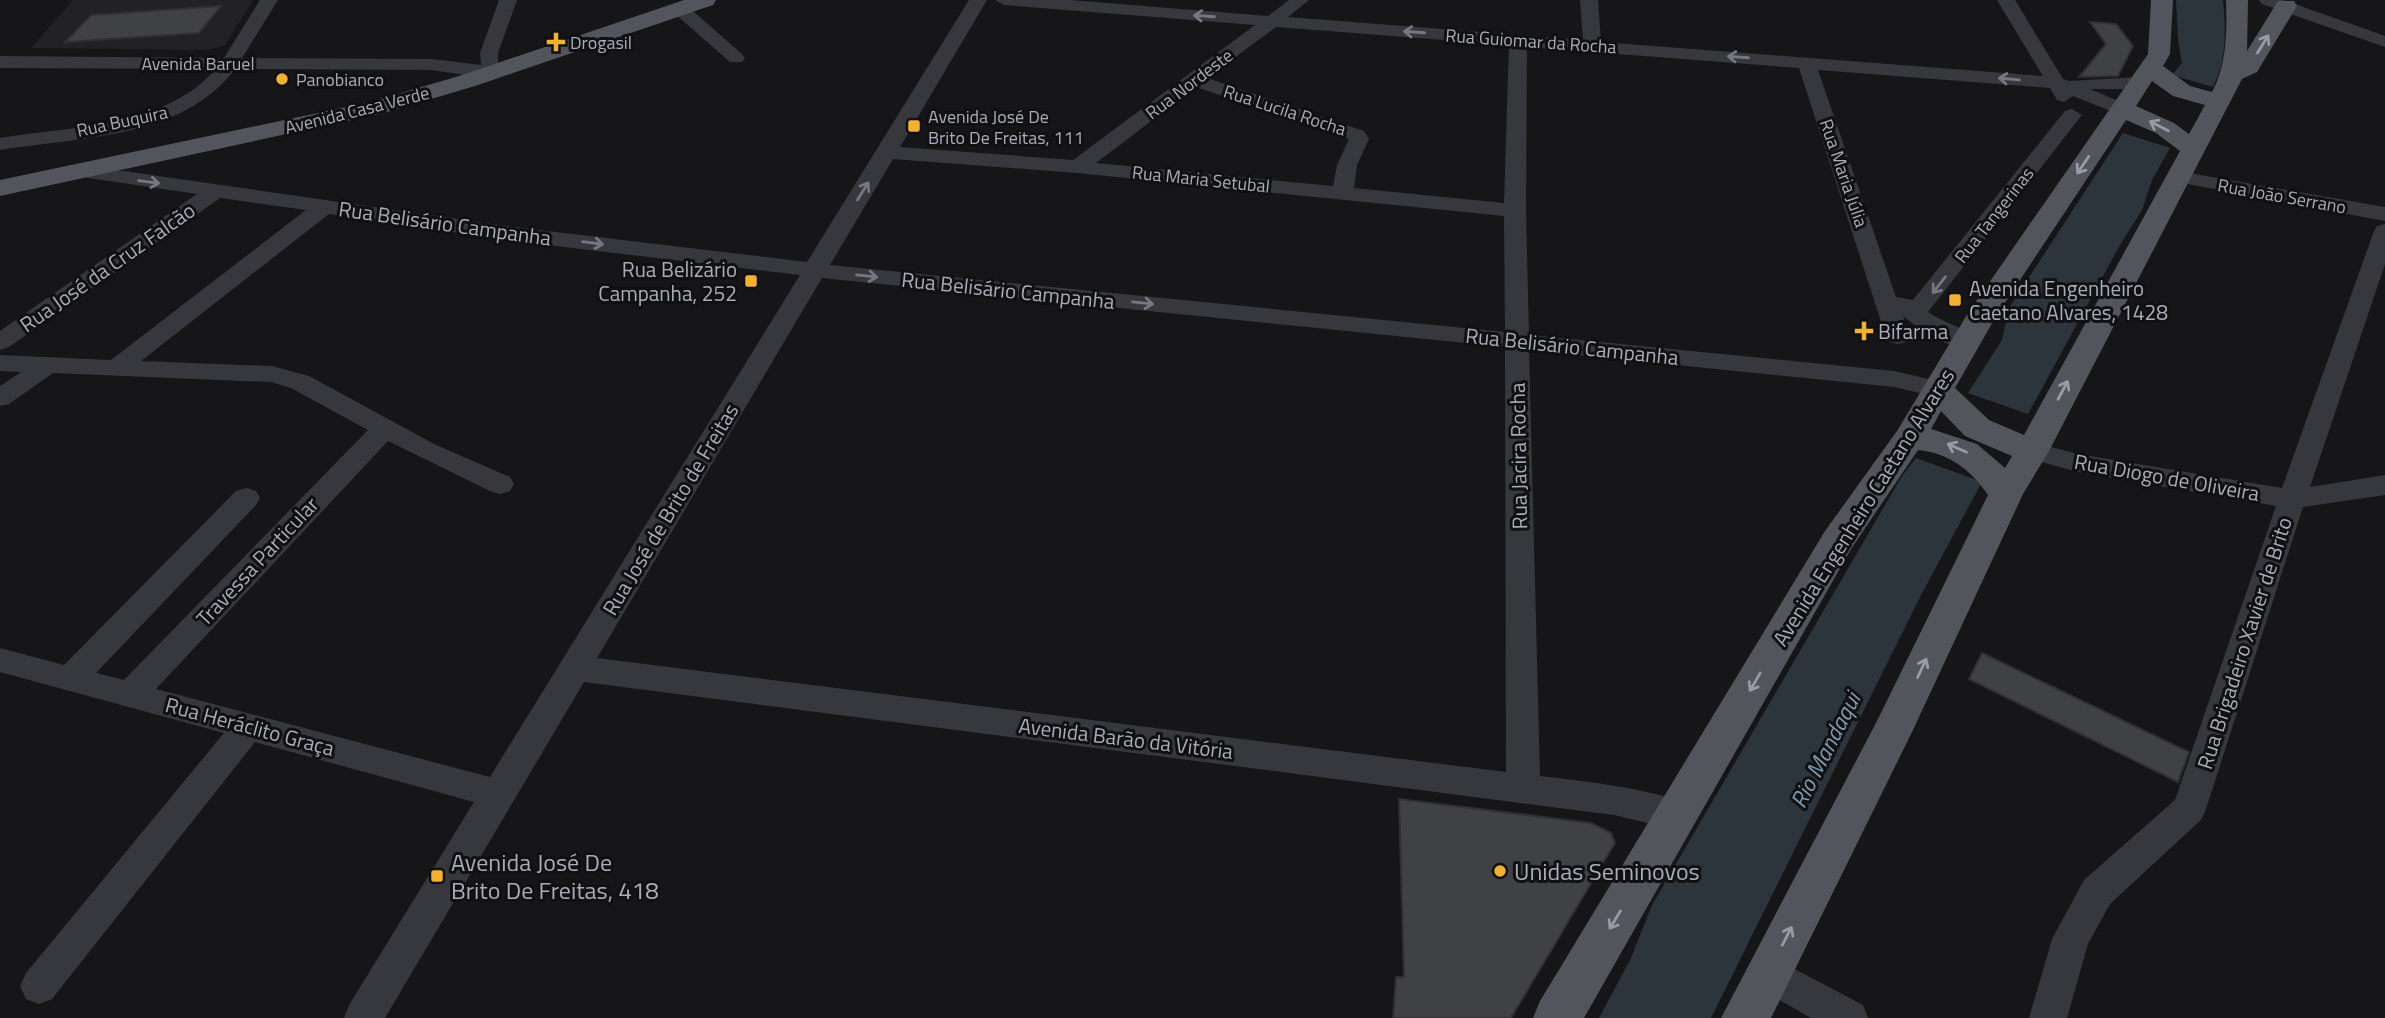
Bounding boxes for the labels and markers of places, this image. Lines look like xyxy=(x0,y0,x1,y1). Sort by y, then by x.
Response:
place label: Drogasil xyxy=(570,29,632,56)
marker: Drogasil xyxy=(548,34,564,50)
place label: Panobianco xyxy=(296,66,384,93)
marker: Panobianco xyxy=(274,71,290,87)
place label: Avenida José De Brito De Freitas, 111 xyxy=(928,103,1084,151)
marker: Avenida José De Brito De Freitas, 111 xyxy=(906,118,922,134)
place label: Rua Belizário Campanha, 252 xyxy=(598,253,737,309)
place label: Avenida Engenheiro Caetano Alvares, 1428 xyxy=(1969,272,2168,328)
marker: Rua Belizário Campanha, 252 xyxy=(743,273,759,289)
marker: Avenida Engenheiro Caetano Alvares, 1428 xyxy=(1947,292,1963,308)
place label: Bifarma xyxy=(1878,315,1949,347)
marker: Bifarma xyxy=(1856,323,1872,339)
place label: Avenida José De Brito De Freitas, 418 xyxy=(451,844,659,908)
place label: Unidas Seminovos xyxy=(1514,853,1700,889)
marker: Unidas Seminovos xyxy=(1492,863,1508,879)
marker: Avenida José De Brito De Freitas, 418 xyxy=(429,868,445,884)

